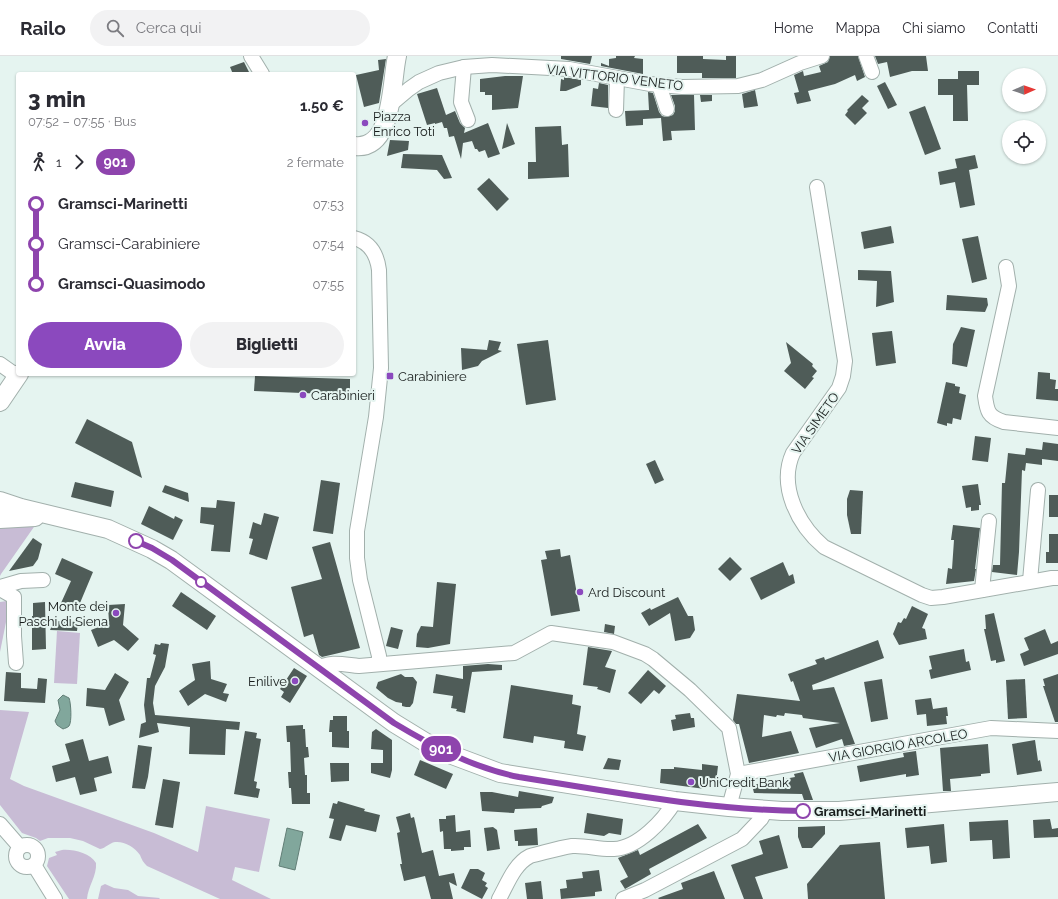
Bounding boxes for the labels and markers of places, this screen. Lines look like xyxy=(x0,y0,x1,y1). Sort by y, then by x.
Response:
place label: Piazza Enrico Toti xyxy=(373,109,435,139)
marker: Piazza Enrico Toti xyxy=(360,118,370,128)
place label: Carabiniere xyxy=(398,369,467,384)
marker: Carabiniere xyxy=(385,371,395,381)
place label: Carabinieri xyxy=(311,388,375,403)
marker: Carabinieri xyxy=(298,390,308,400)
unlabelled marker xyxy=(128,533,144,549)
unlabelled marker xyxy=(195,576,207,588)
place label: Ard Discount xyxy=(588,585,666,600)
marker: Ard Discount xyxy=(575,587,585,597)
place label: Monte dei Paschi di Siena xyxy=(19,599,108,629)
marker: Monte dei Paschi di Siena xyxy=(111,608,121,618)
place label: Enilive xyxy=(248,674,287,689)
marker: Enilive xyxy=(290,676,300,686)
place label: UniCredit Bank xyxy=(699,775,789,790)
marker: UniCredit Bank xyxy=(686,777,696,787)
marker: Gramsci-Marinetti xyxy=(795,803,811,819)
place label: Gramsci-Marinetti xyxy=(814,804,926,819)

